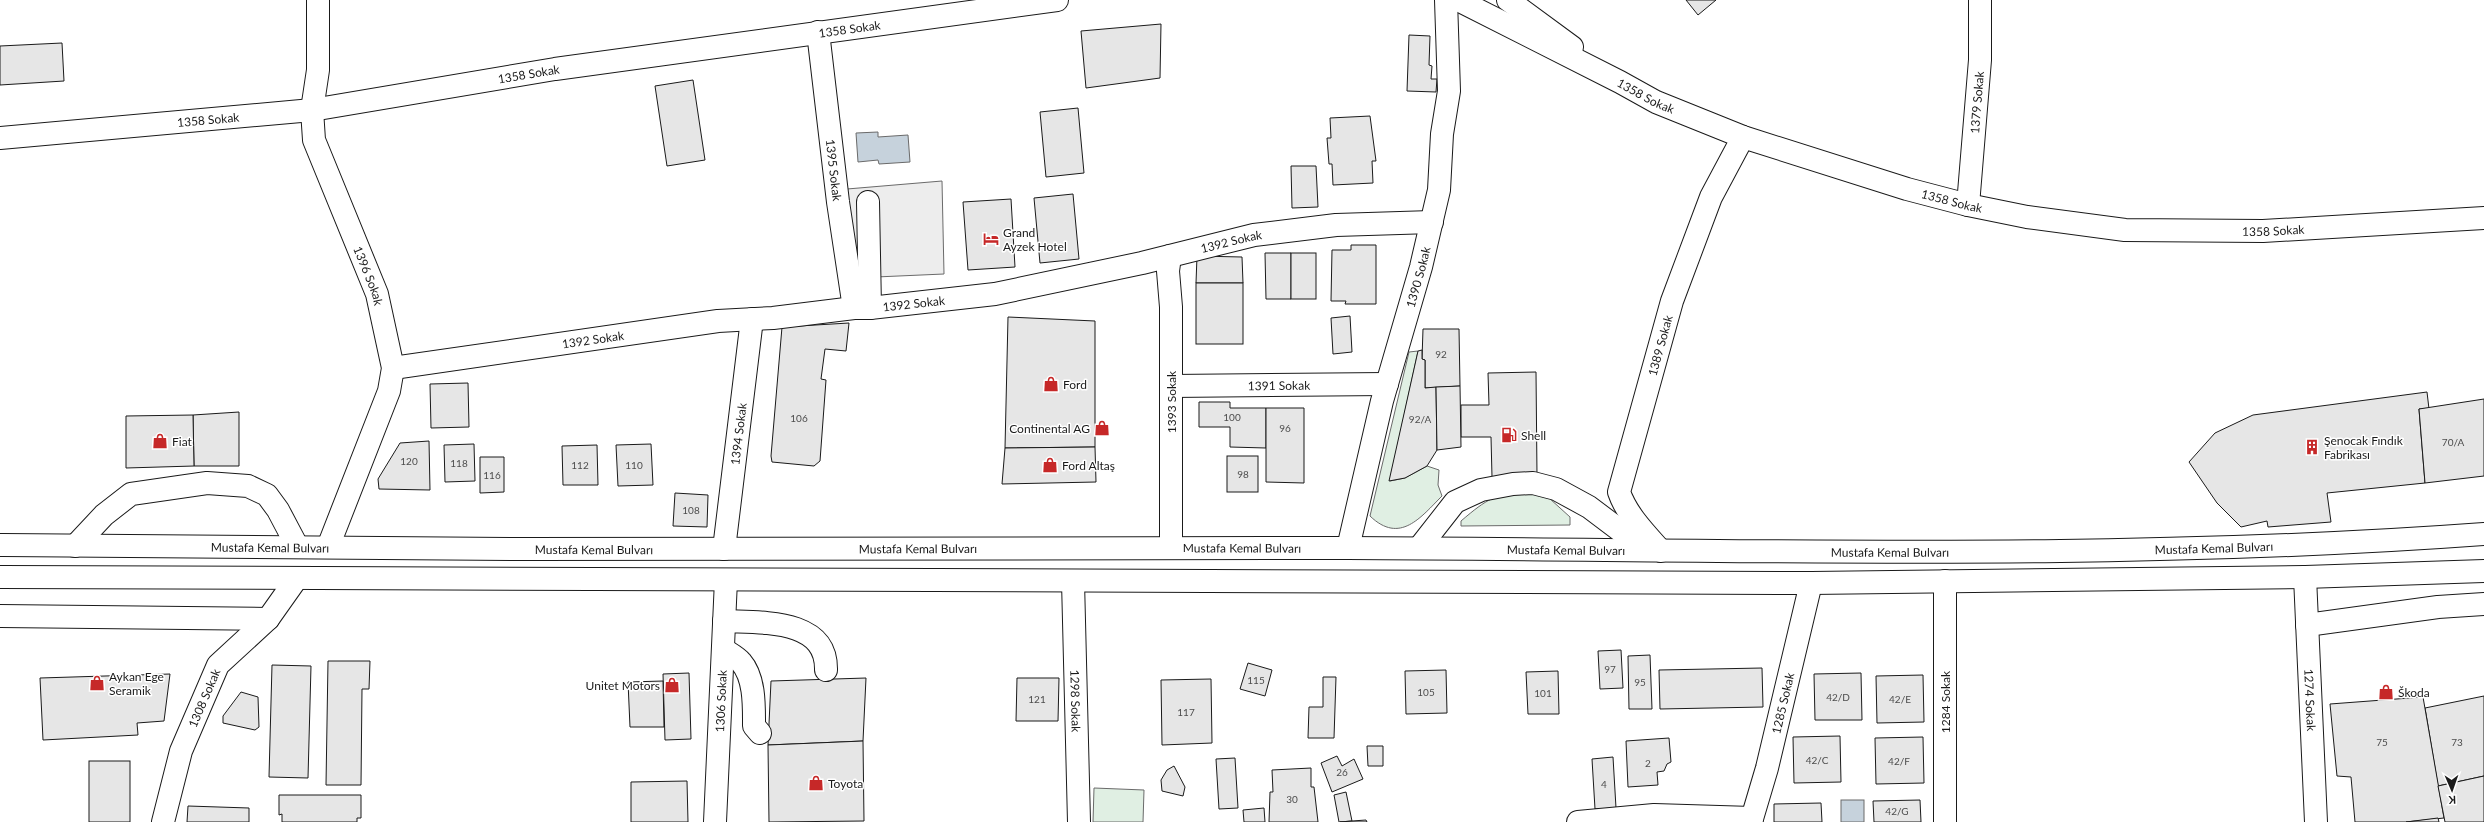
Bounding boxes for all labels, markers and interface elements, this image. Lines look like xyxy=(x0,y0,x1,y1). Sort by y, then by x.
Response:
street label: 1358 Sokak xyxy=(818,17,882,40)
street label: 1358 Sokak xyxy=(497,61,561,86)
street label: 1379 Sokak xyxy=(1966,70,1987,134)
street label: 1358 Sokak xyxy=(1615,75,1678,117)
street label: 1358 Sokak xyxy=(176,109,241,130)
street label: 1395 Sokak xyxy=(823,138,845,203)
street label: 1358 Sokak xyxy=(1920,186,1985,215)
street label: 1358 Sokak xyxy=(2242,221,2306,238)
place label: Grand Ayzek Hotel xyxy=(1003,225,1067,254)
street label: 1392 Sokak xyxy=(1199,227,1263,256)
hotel icon: Grand Ayzek Hotel xyxy=(982,230,1000,248)
street label: 1396 Sokak xyxy=(351,244,387,308)
street label: 1390 Sokak xyxy=(1402,244,1433,309)
street label: 1392 Sokak xyxy=(882,292,946,314)
street label: 1389 Sokak xyxy=(1644,313,1675,378)
street label: 1392 Sokak xyxy=(561,327,626,351)
house number: 92 xyxy=(1435,348,1447,360)
street label: 1393 Sokak xyxy=(1164,370,1179,433)
shop icon: Ford xyxy=(1042,375,1060,393)
place label: Ford xyxy=(1063,377,1087,392)
street label: 1391 Sokak xyxy=(1248,377,1311,393)
street label: 1394 Sokak xyxy=(727,401,749,466)
house number: 100 xyxy=(1223,411,1241,423)
house number: 106 xyxy=(790,412,808,424)
house number: 92/A xyxy=(1409,413,1431,425)
shop icon: Continental AG xyxy=(1093,419,1111,437)
place label: Continental AG xyxy=(1009,421,1090,436)
house number: 96 xyxy=(1279,422,1291,434)
fuel station icon: Shell xyxy=(1500,426,1518,444)
place label: Shell xyxy=(1521,428,1546,443)
shop icon: Fiat xyxy=(151,432,169,450)
place label: Şenocak Fındık Fabrikası xyxy=(2324,433,2404,462)
place label: Fiat xyxy=(172,434,193,449)
house number: 70/A xyxy=(2442,436,2464,448)
building icon: Şenocak Fındık Fabrikası xyxy=(2303,438,2321,456)
house number: 120 xyxy=(400,455,418,467)
shop icon: Ford Altaş xyxy=(1041,456,1059,474)
house number: 118 xyxy=(450,457,468,469)
place label: Ford Altaş xyxy=(1062,458,1115,473)
house number: 112 xyxy=(571,459,589,471)
house number: 110 xyxy=(625,459,643,471)
house number: 98 xyxy=(1237,468,1249,480)
house number: 116 xyxy=(483,469,501,481)
house number: 108 xyxy=(682,504,700,516)
street label: Mustafa Kemal Bulvarı xyxy=(2155,538,2273,557)
street label: Mustafa Kemal Bulvarı xyxy=(211,539,329,555)
street label: Mustafa Kemal Bulvarı xyxy=(859,540,977,556)
street label: Mustafa Kemal Bulvarı xyxy=(1183,540,1301,555)
street label: Mustafa Kemal Bulvarı xyxy=(1507,541,1625,558)
street label: Mustafa Kemal Bulvarı xyxy=(535,542,653,557)
street label: Mustafa Kemal Bulvarı xyxy=(1831,544,1949,559)
house number: 97 xyxy=(1604,663,1616,675)
street label: 1308 Sokak xyxy=(185,665,223,730)
street label: 1274 Sokak xyxy=(2302,668,2319,732)
place label: Aykan Ege Seramik xyxy=(109,669,164,698)
street label: 1306 Sokak xyxy=(712,669,729,733)
street label: 1298 Sokak xyxy=(1068,670,1084,733)
street label: 1285 Sokak xyxy=(1768,670,1797,735)
street label: 1284 Sokak xyxy=(1938,670,1953,733)
shop icon: Aykan Ege Seramik xyxy=(88,674,106,692)
house number: 115 xyxy=(1247,674,1265,686)
shop icon: Unitet Motors xyxy=(663,676,681,694)
house number: 95 xyxy=(1634,676,1646,688)
place label: Unitet Motors xyxy=(586,678,660,693)
shop icon: Škoda xyxy=(2377,683,2395,701)
place label: Škoda xyxy=(2398,685,2430,700)
house number: 105 xyxy=(1417,686,1435,698)
house number: 101 xyxy=(1534,687,1552,699)
house number: 42/D xyxy=(1826,691,1850,703)
house number: 121 xyxy=(1028,693,1046,705)
house number: 42/E xyxy=(1889,693,1911,705)
house number: 117 xyxy=(1177,706,1195,718)
house number: 75 xyxy=(2376,736,2388,748)
house number: 73 xyxy=(2451,736,2463,748)
house number: 42/C xyxy=(1806,754,1829,766)
house number: 42/F xyxy=(1888,755,1910,767)
house number: 2 xyxy=(1645,757,1651,769)
house number: 26 xyxy=(1336,766,1348,778)
north arrow xyxy=(2432,770,2472,810)
shop icon: Toyota xyxy=(807,774,825,792)
place label: Toyota xyxy=(828,776,863,791)
house number: 4 xyxy=(1601,778,1607,790)
house number: 30 xyxy=(1286,793,1298,805)
text: K xyxy=(2448,794,2456,807)
house number: 42/G xyxy=(1885,805,1909,817)

